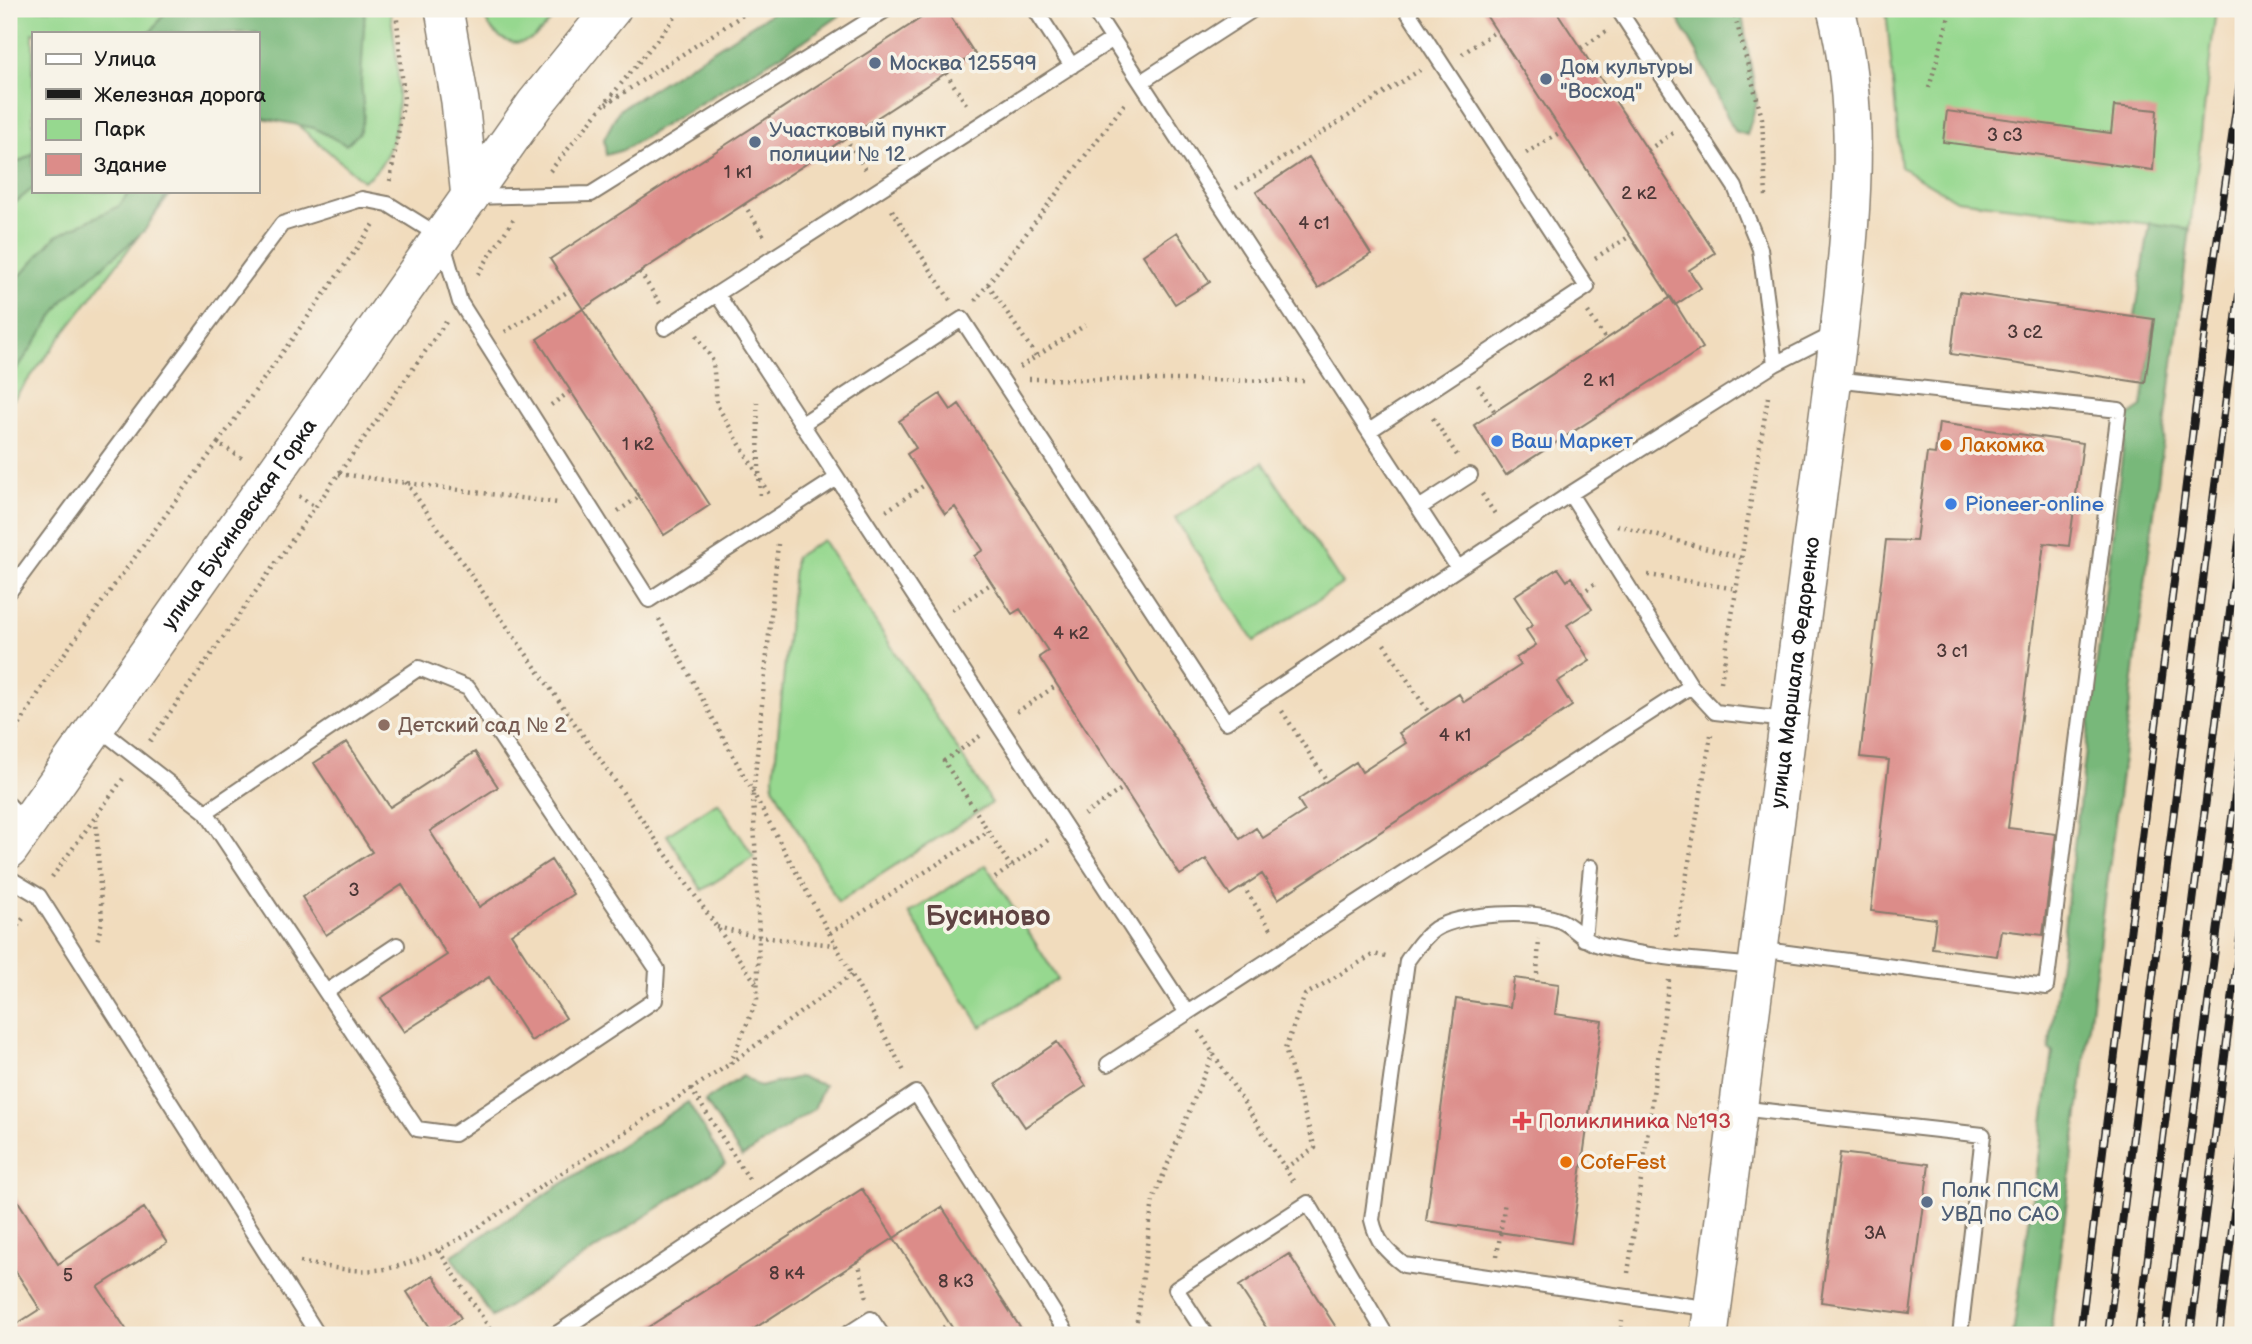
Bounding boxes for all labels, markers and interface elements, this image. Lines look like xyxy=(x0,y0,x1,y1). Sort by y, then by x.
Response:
legend xyxy=(32,32,259,192)
text: Улица xyxy=(94,47,157,72)
place label: Москва 125599 xyxy=(889,51,1037,76)
marker: Москва 125599 xyxy=(867,55,883,71)
place label: Дом культуры "Восход" xyxy=(1560,55,1693,104)
marker: Дом культуры "Восход" xyxy=(1538,71,1554,87)
text: Железная дорога xyxy=(94,83,267,108)
text: Парк xyxy=(94,117,145,142)
place label: Участковый пункт полиции № 12 xyxy=(769,118,946,167)
house number: 3 с3 xyxy=(1987,125,2023,146)
marker: Участковый пункт полиции № 12 xyxy=(747,134,763,150)
text: Здание xyxy=(94,153,167,178)
house number: 1 к1 xyxy=(724,162,752,183)
house number: 2 к2 xyxy=(1621,183,1657,204)
house number: 4 с1 xyxy=(1298,213,1330,234)
house number: 3 с2 xyxy=(2007,322,2043,343)
house number: 2 к1 xyxy=(1583,370,1615,391)
street label: улица Бусиновская Горка xyxy=(156,413,322,634)
place label: Ваш Маркет xyxy=(1511,429,1633,454)
marker: Ваш Маркет xyxy=(1489,433,1505,449)
place label: Лакомка xyxy=(1959,433,2045,458)
house number: 1 к2 xyxy=(622,434,654,455)
marker: Лакомка xyxy=(1938,437,1954,453)
place label: Pioneer-online xyxy=(1965,492,2104,517)
marker: Pioneer-online xyxy=(1943,496,1959,512)
street label: улица Маршала Федоренко xyxy=(1765,535,1825,810)
house number: 4 к2 xyxy=(1053,623,1089,644)
house number: 3 с1 xyxy=(1936,641,1968,662)
place label: Детский сад № 2 xyxy=(398,713,567,738)
marker: Детский сад № 2 xyxy=(376,717,392,733)
house number: 4 к1 xyxy=(1439,725,1471,746)
house number: 3 xyxy=(348,880,360,901)
district label: Бусиново xyxy=(925,900,1051,933)
place label: Поликлиника №193 xyxy=(1538,1109,1731,1134)
marker: Поликлиника №193 xyxy=(1512,1111,1532,1131)
place label: CofeFest xyxy=(1580,1150,1667,1175)
marker: CofeFest xyxy=(1558,1154,1574,1170)
place label: Полк ППСМ УВД по САО xyxy=(1941,1178,2059,1227)
marker: Полк ППСМ УВД по САО xyxy=(1919,1194,1935,1210)
house number: 3А xyxy=(1864,1223,1886,1244)
house number: 8 к4 xyxy=(769,1263,805,1284)
house number: 5 xyxy=(63,1265,73,1286)
house number: 8 к3 xyxy=(938,1271,974,1292)

